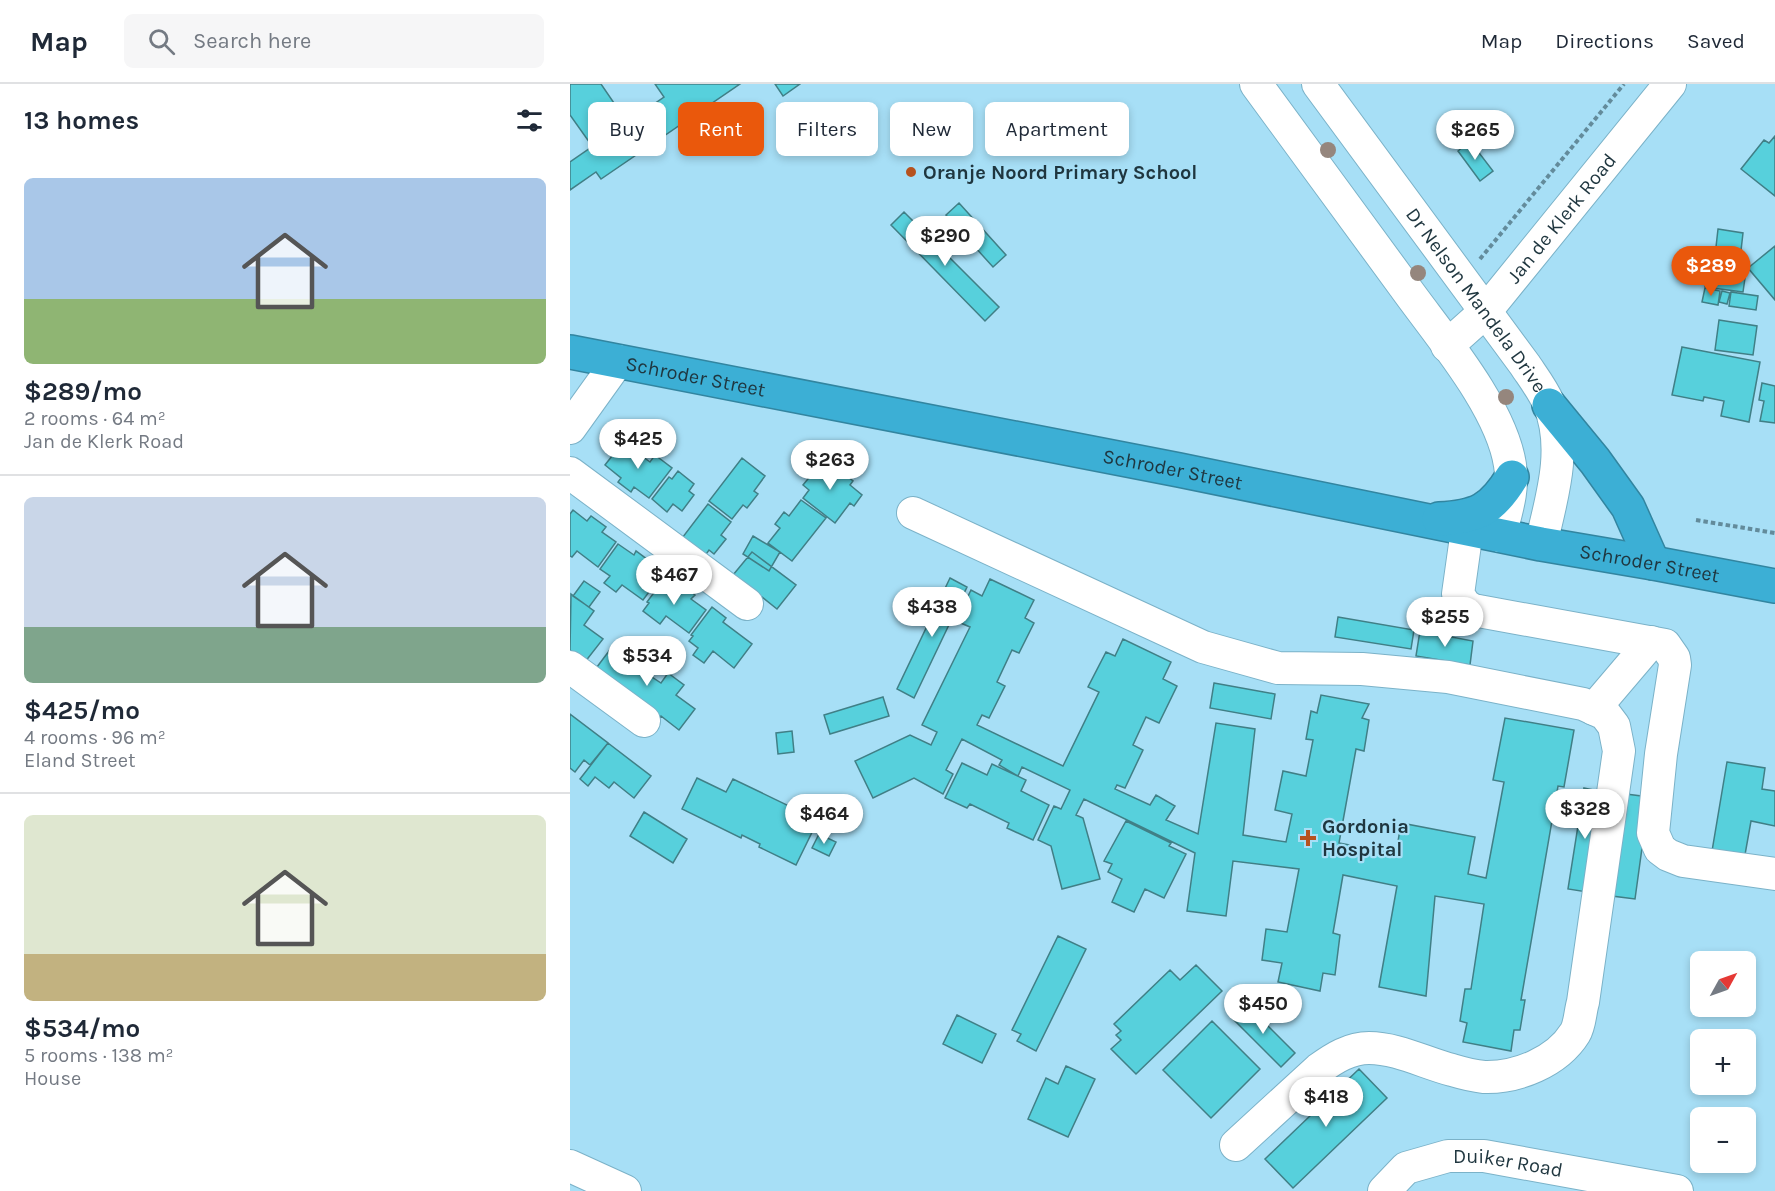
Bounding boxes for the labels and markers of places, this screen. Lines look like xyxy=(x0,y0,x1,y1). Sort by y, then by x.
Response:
pin: $265 xyxy=(1439,110,1511,161)
place label: Oranje Noord Primary School xyxy=(923,161,1197,184)
marker: Oranje Noord Primary School xyxy=(904,165,918,179)
pin: $290 xyxy=(909,216,981,267)
pin: $289 xyxy=(1675,246,1747,297)
pin: $425 xyxy=(602,419,674,470)
pin: $263 xyxy=(794,440,866,491)
pin: $467 xyxy=(638,555,710,606)
pin: $438 xyxy=(896,587,968,638)
pin: $255 xyxy=(1409,597,1481,648)
pin: $534 xyxy=(611,636,683,687)
pin: $328 xyxy=(1549,789,1621,840)
pin: $464 xyxy=(788,794,860,845)
place label: Gordonia Hospital xyxy=(1322,815,1409,861)
marker: Gordonia Hospital xyxy=(1299,829,1317,847)
pin: $450 xyxy=(1227,984,1299,1035)
pin: $418 xyxy=(1290,1077,1362,1128)

